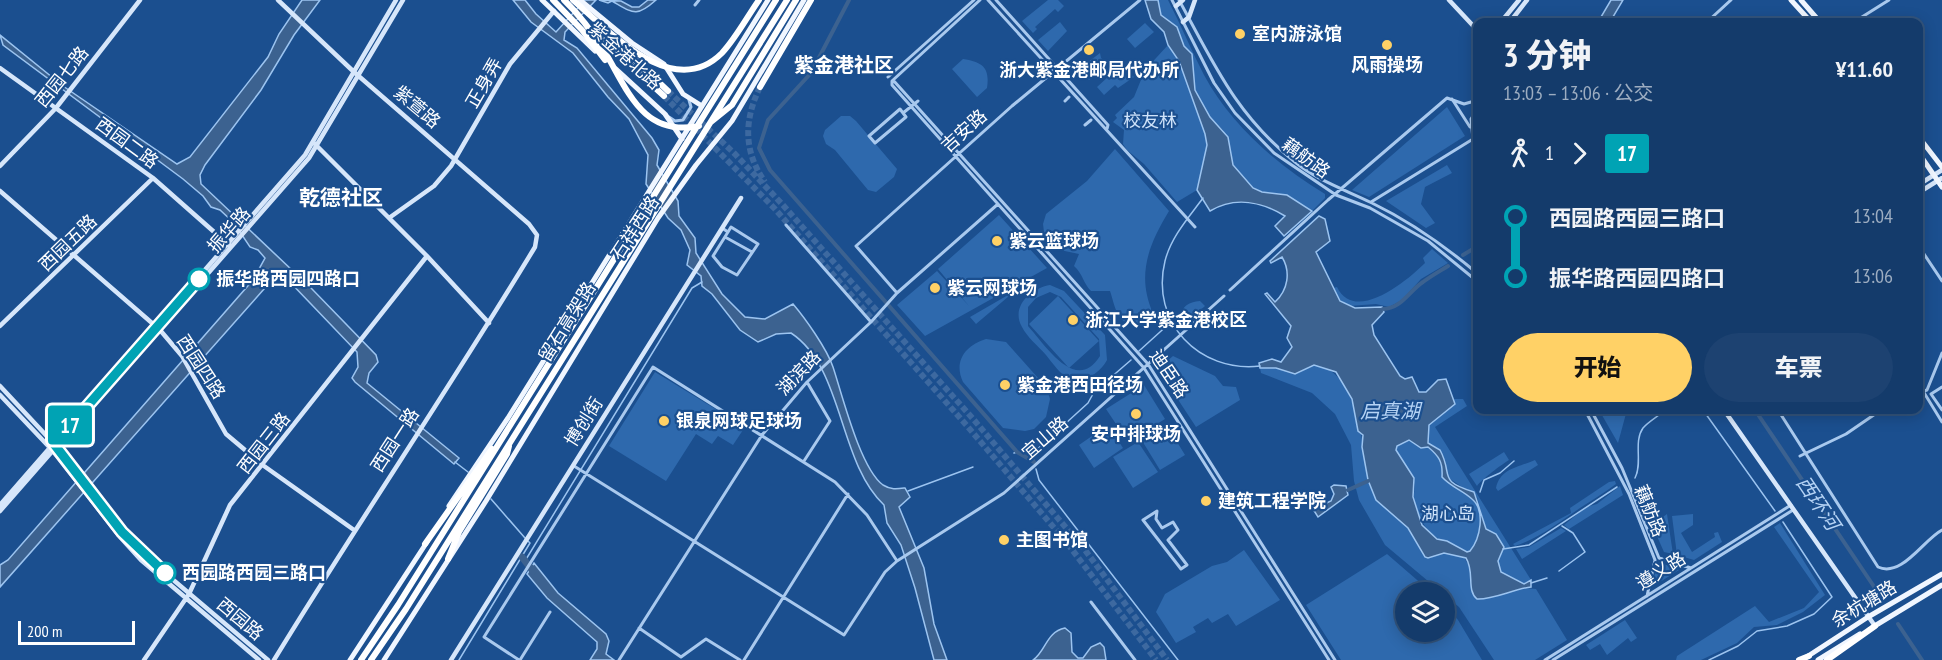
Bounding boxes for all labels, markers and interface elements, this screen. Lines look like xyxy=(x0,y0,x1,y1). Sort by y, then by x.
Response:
street label: 紫金港北路 xyxy=(584,17,666,94)
place label: 室内游泳馆 xyxy=(1252,22,1342,45)
marker: 室内游泳馆 xyxy=(1233,27,1247,41)
text: 3 分钟 xyxy=(1503,33,1592,76)
marker: 风雨操场 xyxy=(1380,38,1394,52)
street label: 西园七路 xyxy=(30,41,93,112)
marker: 浙大紫金港邮局代办所 xyxy=(1082,43,1096,57)
district label: 紫金港社区 xyxy=(794,52,894,78)
place label: 风雨操场 xyxy=(1351,53,1423,76)
street label: 正身弄 xyxy=(460,54,507,112)
text: ¥11.60 xyxy=(1836,55,1893,83)
place label: 浙大紫金港邮局代办所 xyxy=(999,58,1179,81)
street label: 紫萱路 xyxy=(389,80,445,133)
text: 13:03 – 13:06 · 公交 xyxy=(1503,80,1654,106)
street label: 吉安路 xyxy=(936,104,991,157)
park label: 校友林 xyxy=(1123,109,1177,132)
street label: 西园二路 xyxy=(91,112,163,173)
street label: 藕舫路 xyxy=(1278,132,1335,183)
icon: walk xyxy=(1503,137,1536,170)
icon: forward xyxy=(1563,137,1596,170)
text: 1 xyxy=(1545,140,1554,166)
text: 17 xyxy=(1617,140,1637,167)
district label: 乾德社区 xyxy=(299,184,383,211)
street label: 石祥西路 xyxy=(605,191,664,264)
street label: 振华路 xyxy=(202,202,255,258)
text: 13:04 xyxy=(1853,203,1893,229)
text: 西园路西园三路口 xyxy=(1549,204,1725,232)
street label: 西园五路 xyxy=(34,209,102,276)
place label: 紫云篮球场 xyxy=(1009,229,1099,252)
marker: 紫云篮球场 xyxy=(990,234,1004,248)
text: 13:06 xyxy=(1853,263,1893,289)
text: 振华路西园四路口 xyxy=(1549,264,1725,292)
place label: 振华路西园四路口 xyxy=(216,267,360,290)
marker: 振华路西园四路口 xyxy=(188,268,210,290)
place label: 紫云网球场 xyxy=(947,276,1037,299)
street label: 留石高架路 xyxy=(533,277,600,366)
marker: 紫云网球场 xyxy=(928,281,942,295)
place label: 浙江大学紫金港校区 xyxy=(1085,308,1247,331)
marker: 浙江大学紫金港校区 xyxy=(1066,313,1080,327)
street label: 西园四路 xyxy=(172,330,231,403)
button: 开始 xyxy=(1503,333,1692,402)
button: 车票 xyxy=(1704,333,1893,402)
street label: 湖滨路 xyxy=(772,345,826,400)
street label: 迪臣路 xyxy=(1145,345,1194,403)
place label: 紫金港西田径场 xyxy=(1017,373,1143,396)
marker: 紫金港西田径场 xyxy=(998,378,1012,392)
street label: 博创街 xyxy=(560,393,608,451)
water label: 启真湖 xyxy=(1360,398,1423,424)
street label: 西园一路 xyxy=(365,403,424,476)
line badge: 17 xyxy=(43,406,97,444)
street label: 西园三路 xyxy=(232,407,295,478)
marker: 安中排球场 xyxy=(1129,407,1143,421)
place label: 银泉网球足球场 xyxy=(676,409,802,432)
street label: 宜山路 xyxy=(1017,411,1073,464)
text: 17 xyxy=(60,412,80,439)
marker: 银泉网球足球场 xyxy=(657,414,671,428)
place label: 安中排球场 xyxy=(1091,422,1181,445)
water label: 西环河 xyxy=(1790,471,1848,538)
street label: 藕舫路 xyxy=(1630,481,1671,540)
place label: 建筑工程学院 xyxy=(1218,489,1326,512)
marker: 建筑工程学院 xyxy=(1199,494,1213,508)
park label: 湖心岛 xyxy=(1421,502,1475,525)
place label: 主图书馆 xyxy=(1016,528,1088,551)
marker: 主图书馆 xyxy=(997,533,1011,547)
street label: 遵义路 xyxy=(1632,547,1690,595)
place label: 西园路西园三路口 xyxy=(182,561,326,584)
marker: 西园路西园三路口 xyxy=(154,562,176,584)
street label: 余杭塘路 xyxy=(1827,575,1901,632)
map controls xyxy=(1395,582,1455,642)
button: layers xyxy=(1395,582,1455,642)
street label: 西园路 xyxy=(212,592,268,645)
scale bar xyxy=(18,618,135,646)
text: 200 m xyxy=(27,621,62,641)

